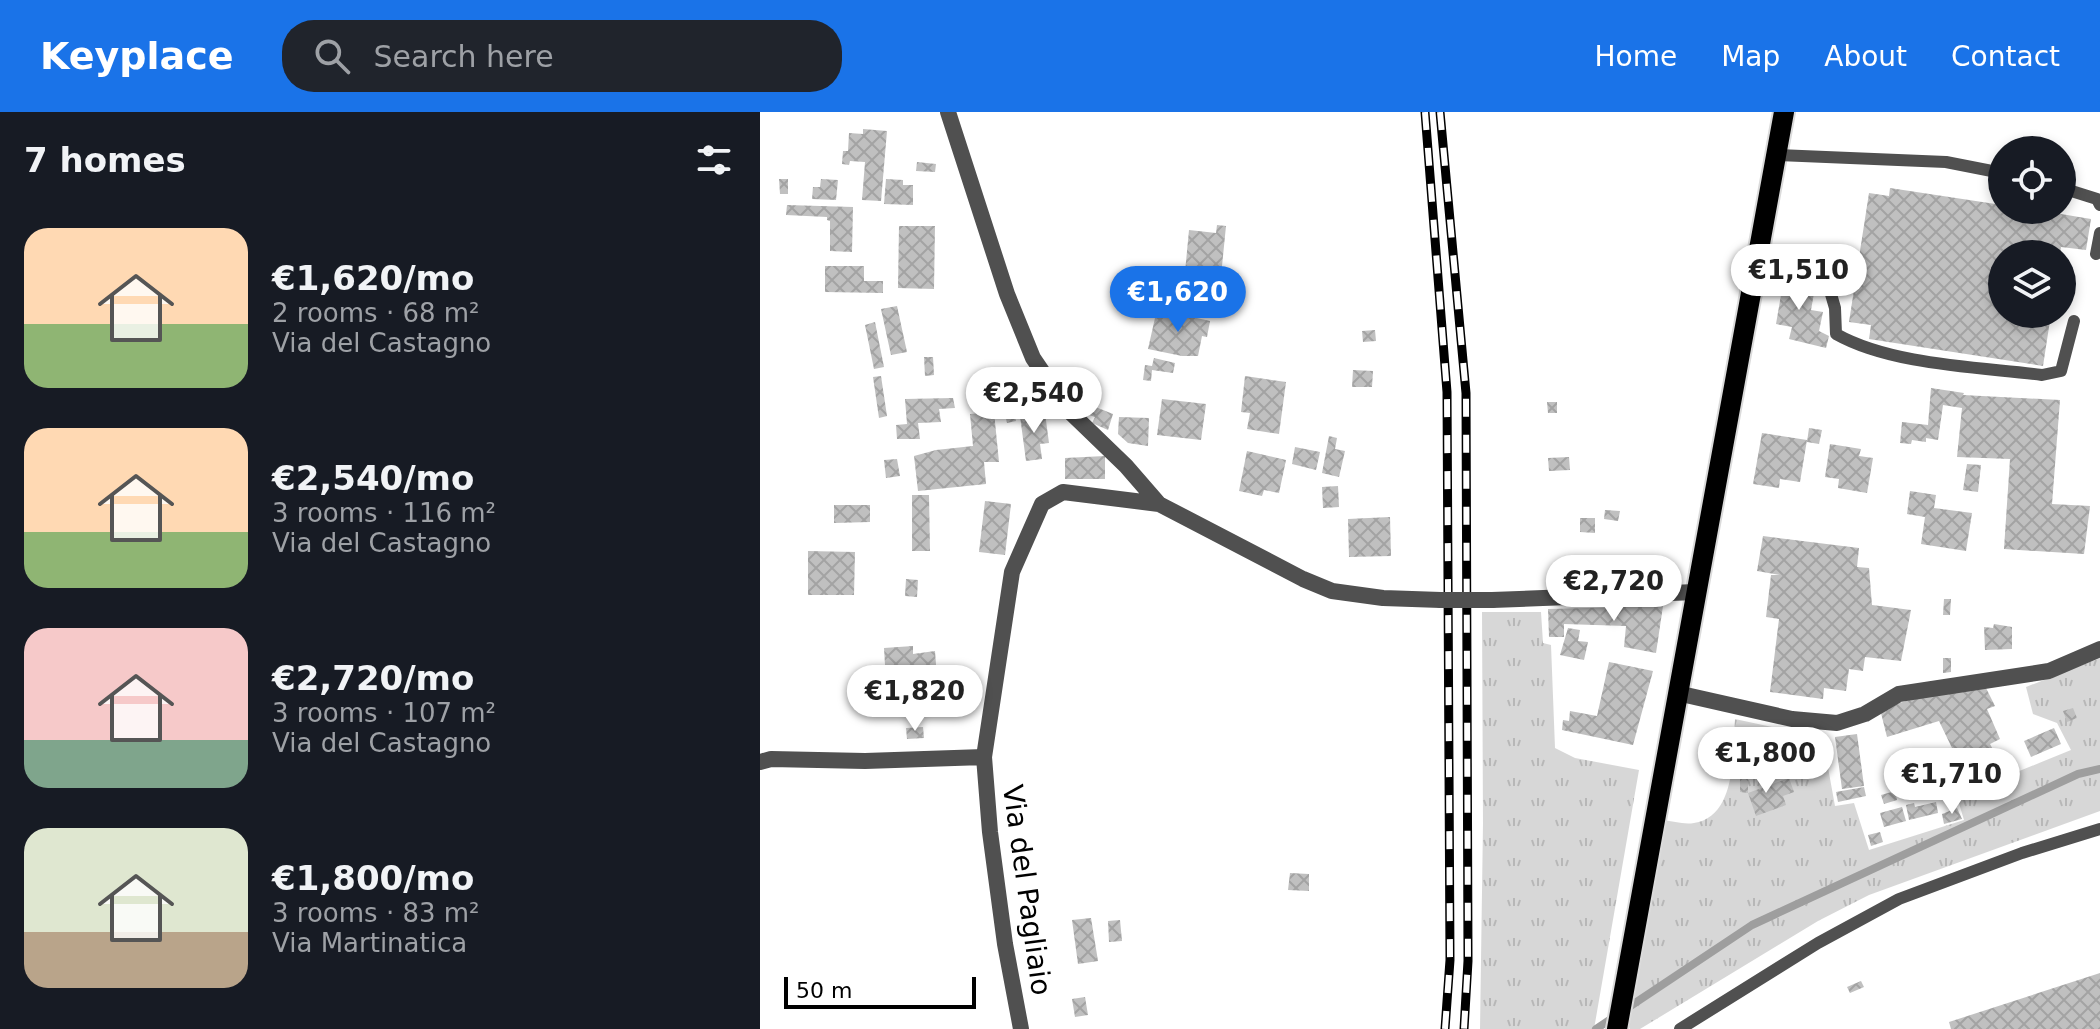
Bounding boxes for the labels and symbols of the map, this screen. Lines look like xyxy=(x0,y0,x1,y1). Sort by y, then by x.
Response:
pin: €1,510 xyxy=(1734,244,1864,312)
pin: €1,620 xyxy=(1113,266,1243,334)
pin: €2,540 xyxy=(969,367,1099,435)
pin: €2,720 xyxy=(1549,555,1679,623)
pin: €1,820 xyxy=(850,665,980,733)
pin: €1,800 xyxy=(1701,727,1831,795)
pin: €1,710 xyxy=(1887,748,2017,816)
street label: Via del Pagliaio xyxy=(996,783,1058,997)
scale bar xyxy=(784,973,976,1009)

